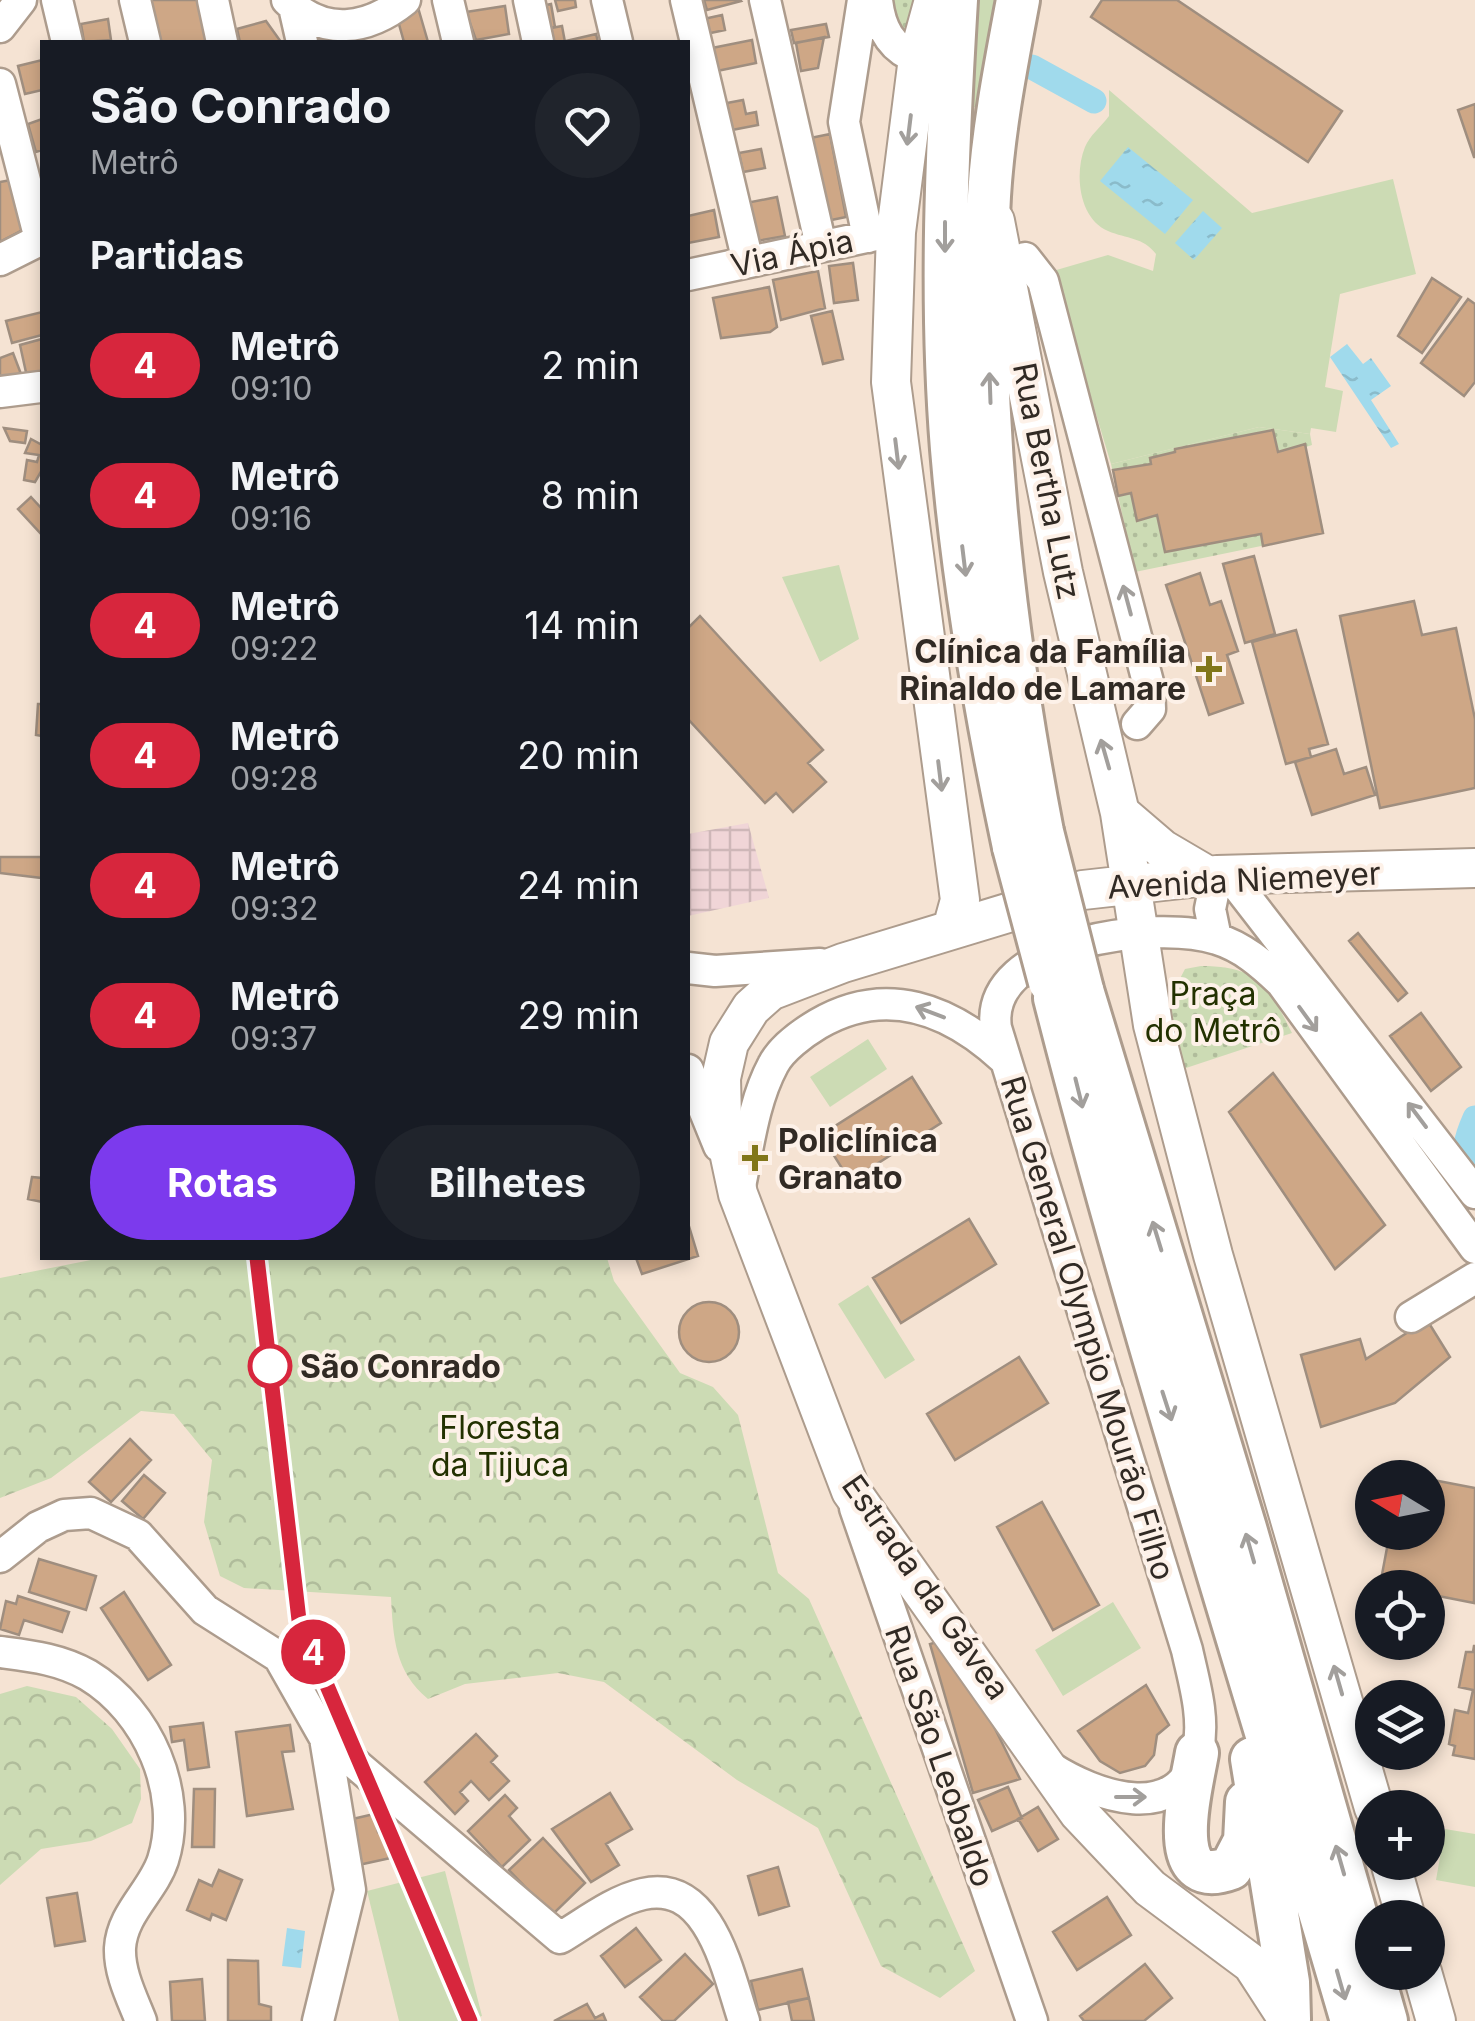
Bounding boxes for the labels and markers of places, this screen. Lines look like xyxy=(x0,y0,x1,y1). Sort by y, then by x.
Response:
place label: Clínica da Família Rinaldo de Lamare xyxy=(899,632,1186,708)
marker: Clínica da Família Rinaldo de Lamare xyxy=(1196,656,1222,682)
place label: Policlínica Granato xyxy=(778,1121,938,1197)
marker: Policlínica Granato xyxy=(742,1145,768,1171)
marker: São Conrado xyxy=(249,1345,291,1387)
place label: São Conrado xyxy=(300,1347,501,1386)

